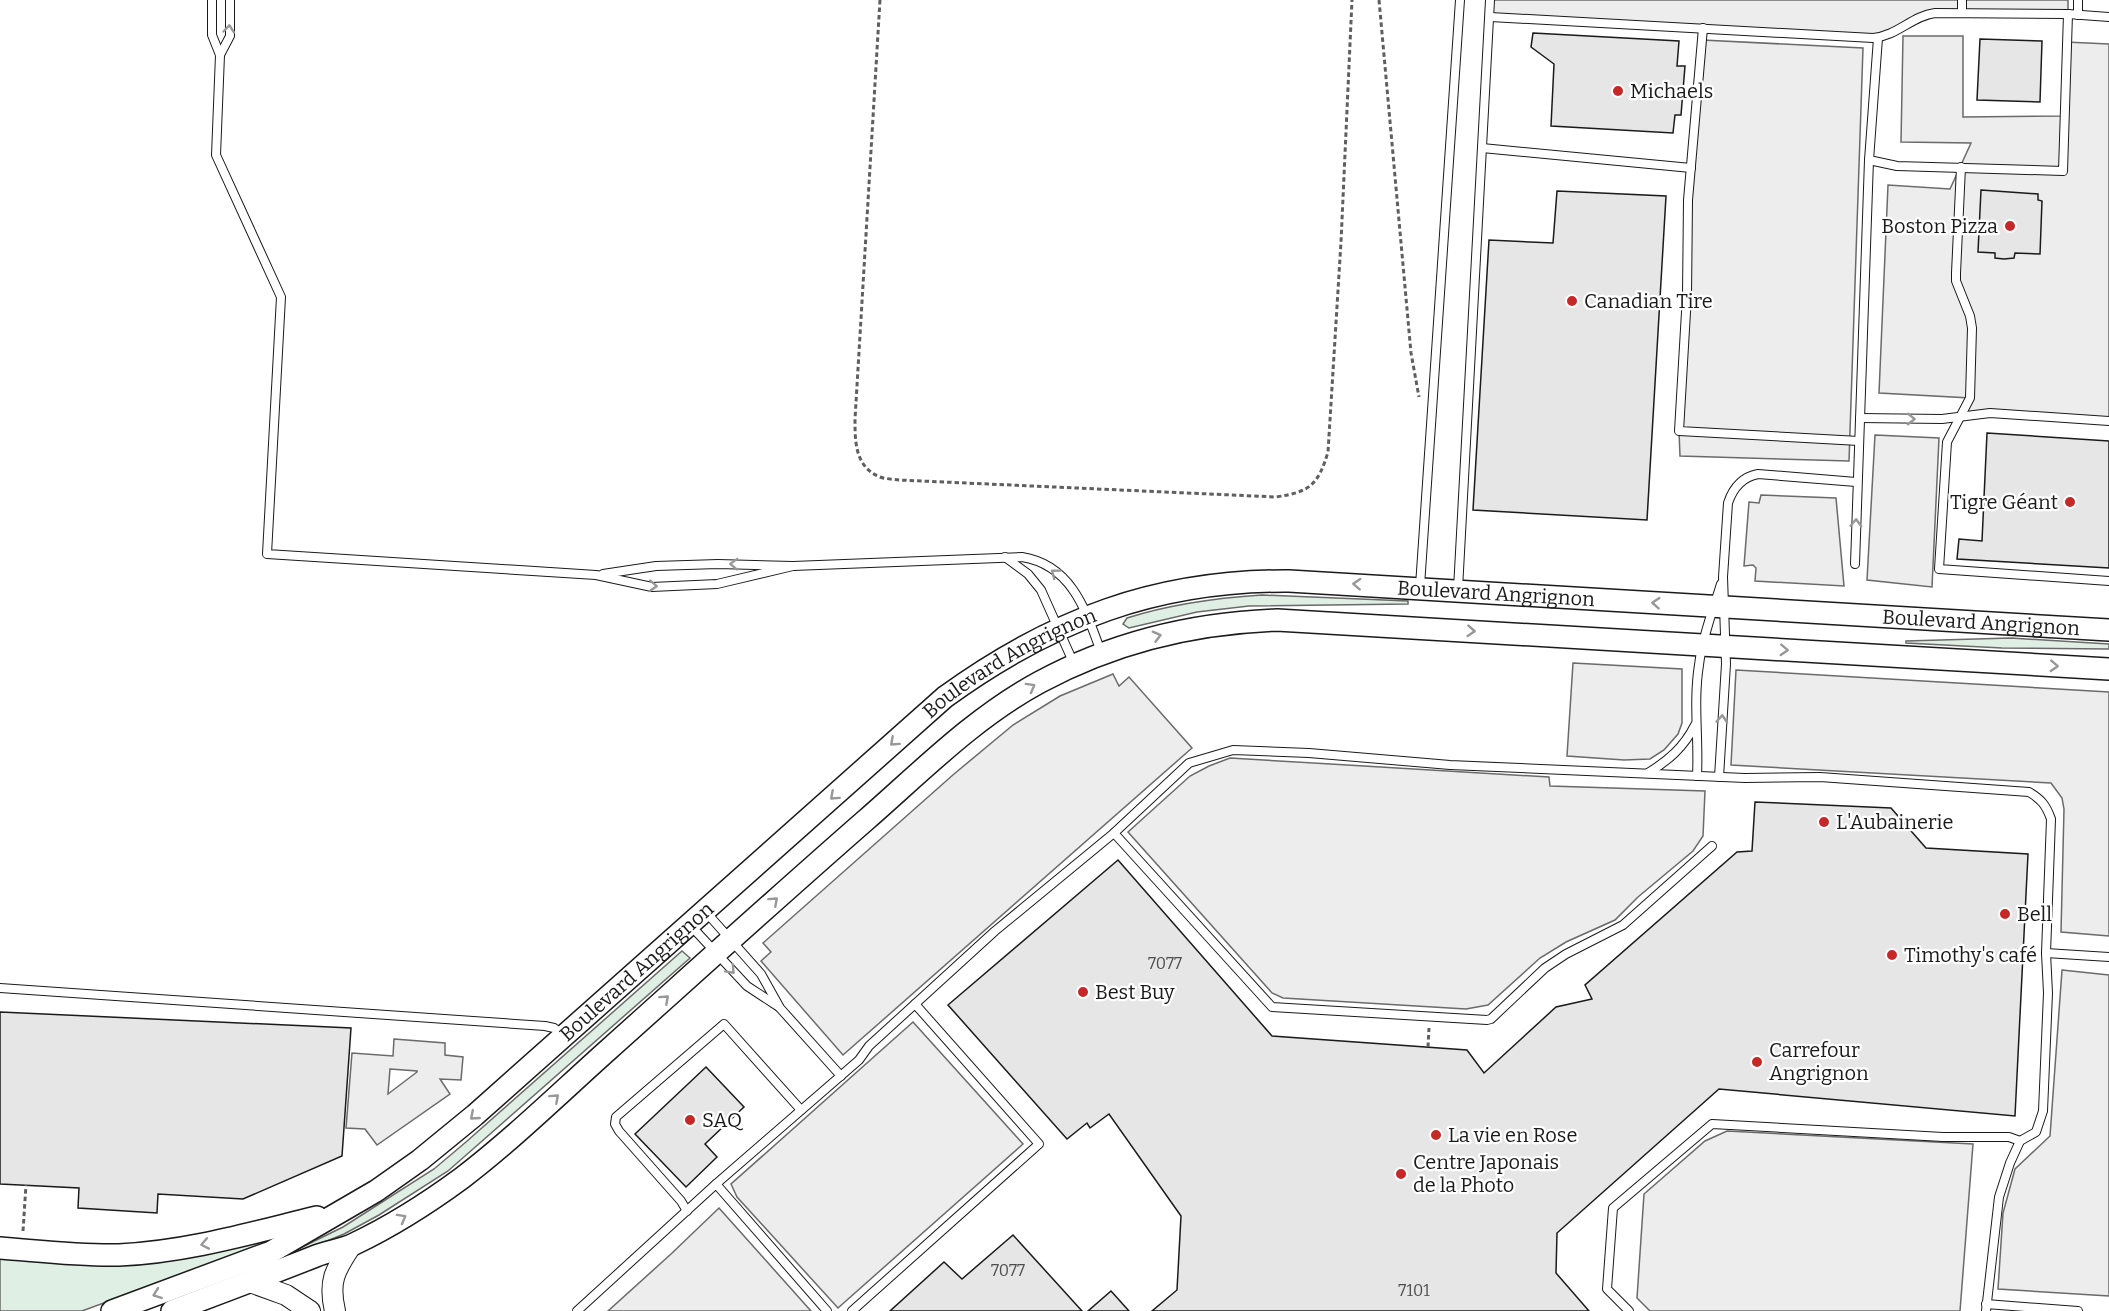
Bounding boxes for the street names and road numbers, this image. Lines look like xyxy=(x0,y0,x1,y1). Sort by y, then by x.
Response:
street label: Boulevard Angrignon xyxy=(1396,575,1596,611)
street label: Boulevard Angrignon xyxy=(918,603,1100,723)
street label: Boulevard Angrignon xyxy=(1882,604,2081,640)
street label: Boulevard Angrignon xyxy=(555,896,719,1046)

